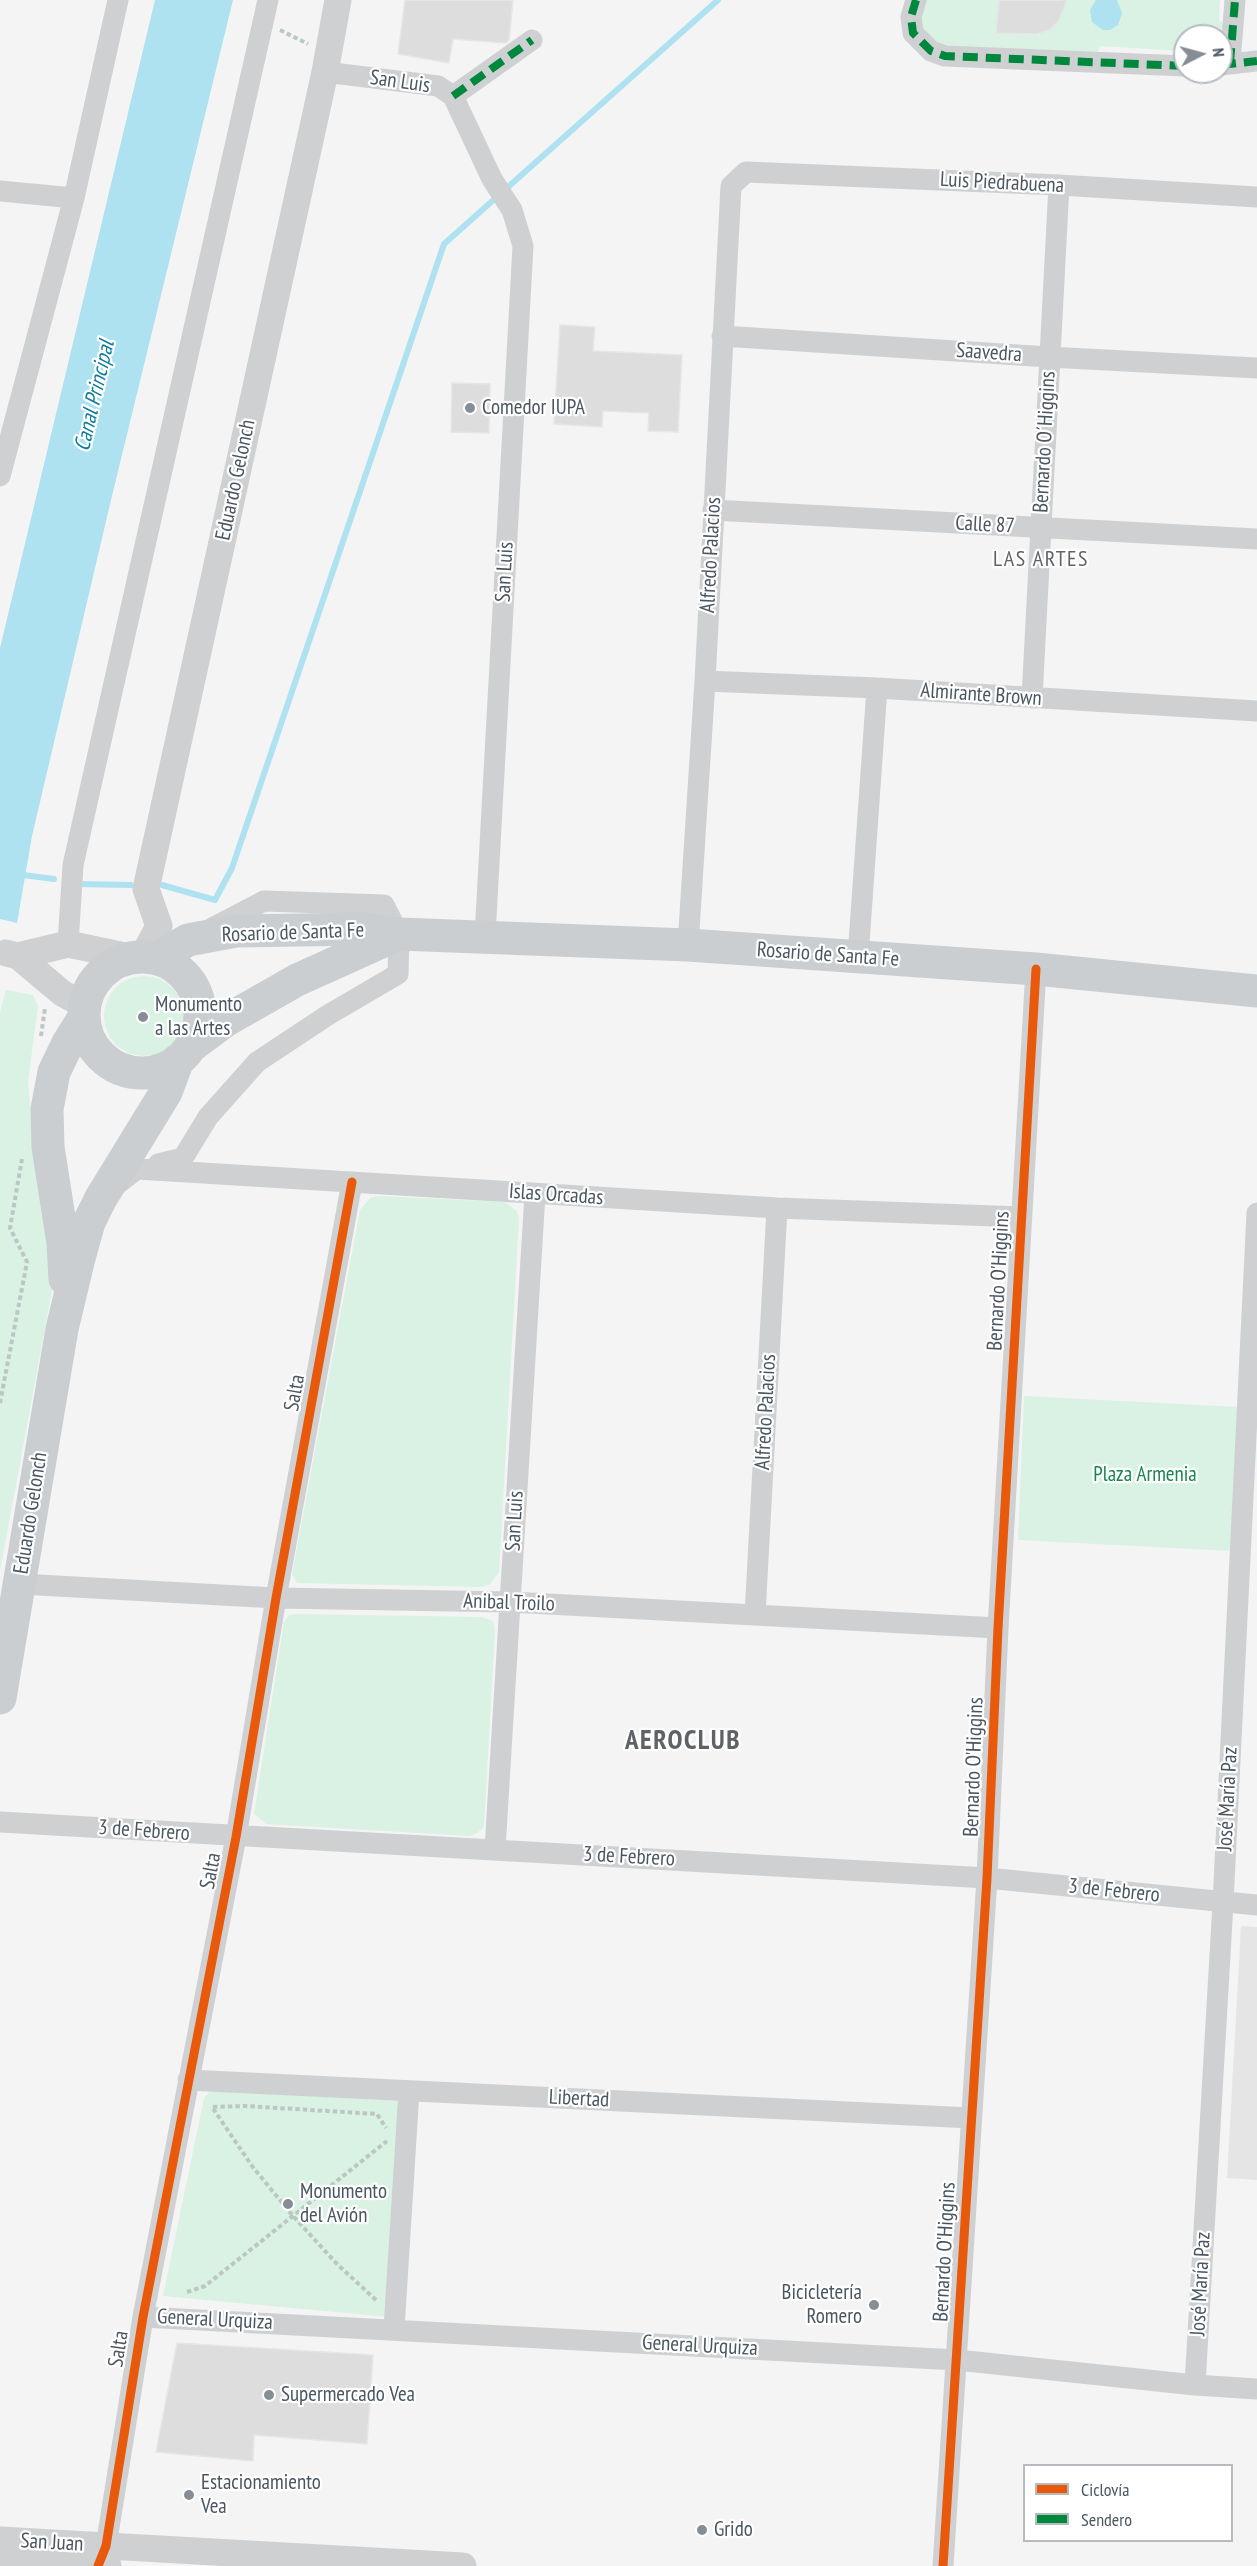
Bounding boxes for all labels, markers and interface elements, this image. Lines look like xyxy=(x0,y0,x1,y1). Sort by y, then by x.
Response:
north arrow xyxy=(1173,24,1233,84)
text: N xyxy=(1209,47,1229,58)
street label: San Luis xyxy=(368,65,432,99)
street label: Luis Piedrabuena xyxy=(939,167,1065,199)
water label: Canal Principal xyxy=(69,338,121,454)
street label: Saavedra xyxy=(955,338,1023,368)
street label: Bernardo O´Higgins xyxy=(1029,371,1061,513)
place label: Comedor IUPA xyxy=(482,395,585,421)
marker: Comedor IUPA xyxy=(463,401,477,415)
street label: Eduardo Gelonch xyxy=(211,417,261,543)
street label: Alfredo Palacios xyxy=(695,496,727,614)
street label: Calle 87 xyxy=(955,511,1015,539)
street label: San Luis xyxy=(491,541,519,603)
district label: LAS ARTES xyxy=(993,547,1089,573)
street label: Almirante Brown xyxy=(920,678,1042,712)
street label: Rosario de Santa Fe xyxy=(221,918,365,948)
street label: Rosario de Santa Fe xyxy=(756,937,900,973)
place label: Monumento a las Artes xyxy=(155,992,242,1042)
marker: Monumento a las Artes xyxy=(136,1010,150,1024)
street label: Islas Orcadas xyxy=(508,1179,604,1211)
street label: Bernardo O'Higgins xyxy=(983,1211,1015,1351)
street label: Alfredo Palacios xyxy=(750,1353,782,1471)
street label: Salta xyxy=(279,1373,311,1413)
street label: Eduardo Gelonch xyxy=(9,1450,53,1576)
park label: Plaza Armenia xyxy=(1093,1462,1197,1488)
street label: San Luis xyxy=(501,1490,529,1552)
street label: Anibal Troilo xyxy=(463,1589,555,1617)
street label: Bernardo O'Higgins xyxy=(959,1697,989,1837)
district label: AEROCLUB xyxy=(625,1725,741,1757)
street label: José María Paz xyxy=(1213,1746,1243,1852)
street label: 3 de Febrero xyxy=(97,1815,191,1847)
street label: 3 de Febrero xyxy=(582,1842,676,1872)
street label: Salta xyxy=(195,1851,227,1891)
street label: 3 de Febrero xyxy=(1067,1874,1161,1908)
street label: Libertad xyxy=(548,2085,610,2113)
place label: Monumento del Avión xyxy=(300,2179,387,2229)
street label: Bernardo O'Higgins xyxy=(929,2182,961,2322)
marker: Monumento del Avión xyxy=(281,2197,295,2211)
street label: José María Paz xyxy=(1186,2231,1216,2337)
place label: Bicicletería Romero xyxy=(781,2280,862,2330)
marker: Bicicletería Romero xyxy=(867,2298,881,2312)
street label: General Urquiza xyxy=(157,2304,273,2336)
street label: Salta xyxy=(104,2329,134,2369)
street label: General Urquiza xyxy=(642,2330,758,2362)
place label: Supermercado Vea xyxy=(281,2382,415,2408)
marker: Supermercado Vea xyxy=(262,2388,276,2402)
legend xyxy=(1023,2464,1233,2542)
place label: Estacionamiento Vea xyxy=(201,2470,321,2520)
text: Ciclovía xyxy=(1081,2478,1129,2501)
marker: Estacionamiento Vea xyxy=(182,2488,196,2502)
text: Sendero xyxy=(1081,2508,1132,2531)
place label: Grido xyxy=(714,2517,753,2543)
marker: Grido xyxy=(695,2523,709,2537)
street label: San Juan xyxy=(20,2529,84,2557)

